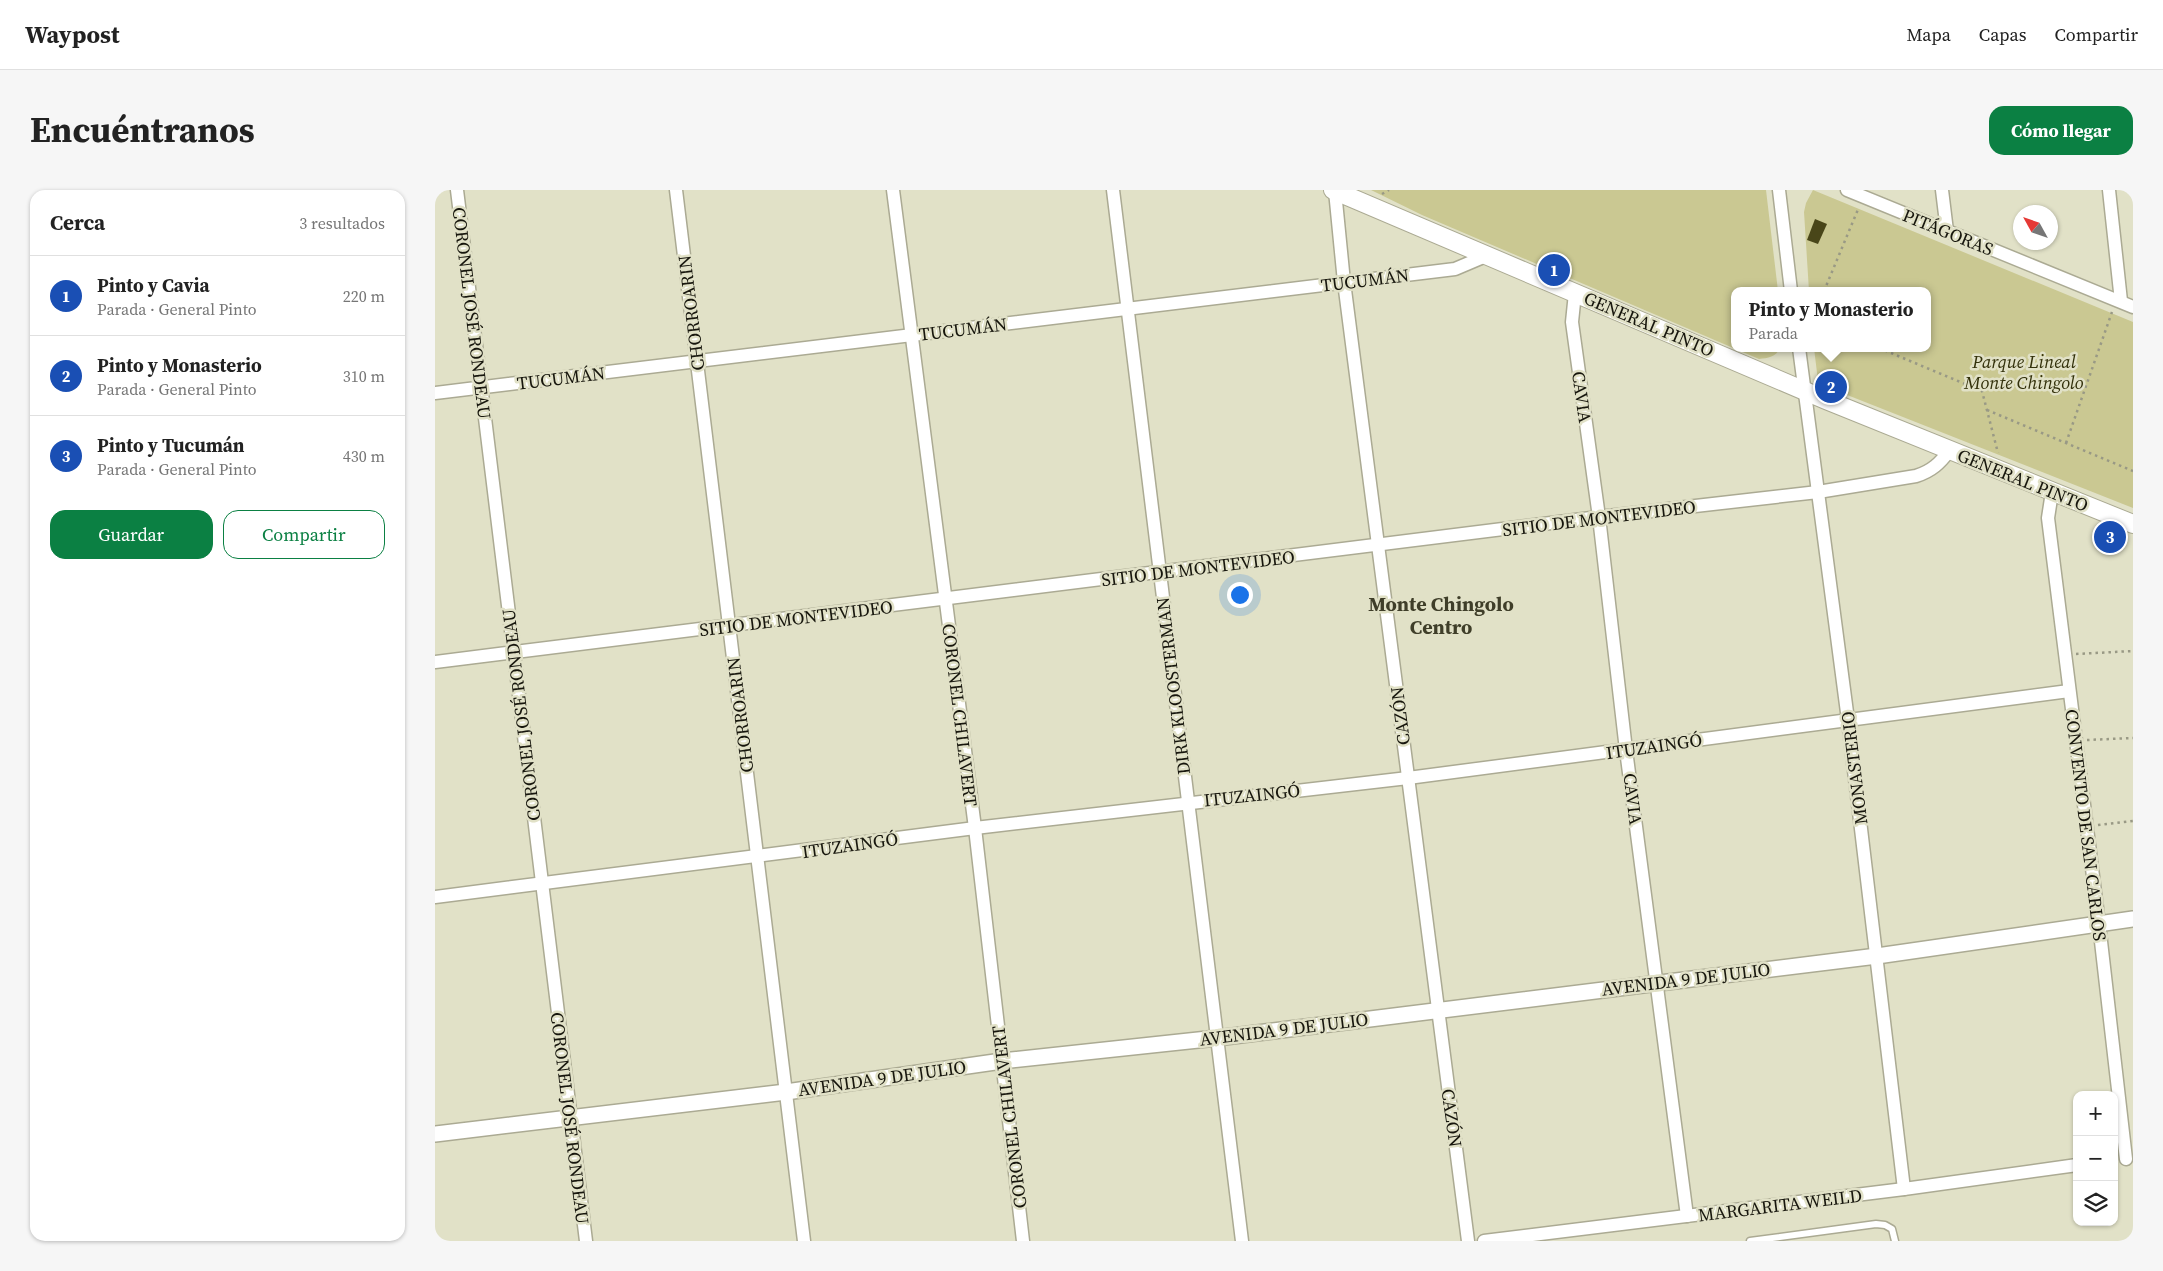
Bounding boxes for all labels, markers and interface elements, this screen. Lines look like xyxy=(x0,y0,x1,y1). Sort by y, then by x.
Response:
text: Waypost xyxy=(25,18,120,51)
text: Mapa xyxy=(1906,22,1951,47)
text: Capas xyxy=(1979,22,2026,47)
text: Compartir xyxy=(2054,22,2138,47)
text: Encuéntranos xyxy=(30,106,255,154)
button: Cómo llegar xyxy=(1989,106,2133,155)
street label: PITÁGORAS xyxy=(1899,202,1997,262)
north arrow xyxy=(2013,205,2058,250)
street label: CORONEL JOSÉ RONDEAU xyxy=(447,206,497,420)
text: Cerca xyxy=(50,208,105,237)
text: 3 resultados xyxy=(299,212,385,234)
pin: 1 xyxy=(1538,251,1570,289)
street label: CHORROARIN xyxy=(672,254,710,372)
street label: TUCUMÁN xyxy=(1320,262,1410,298)
text: Pinto y Cavia xyxy=(97,272,210,298)
text: 1 xyxy=(62,285,70,307)
text: 220 m xyxy=(343,285,385,307)
street label: GENERAL PINTO xyxy=(1580,285,1718,363)
popup xyxy=(1731,287,1931,352)
text: Pinto y Monasterio xyxy=(1749,296,1913,322)
text: Parada · General Pinto xyxy=(97,298,257,320)
street label: TUCUMÁN xyxy=(918,311,1008,347)
text: Parada xyxy=(1749,322,1798,344)
park label: Parque Lineal Monte Chingolo xyxy=(1963,349,2084,395)
text: Pinto y Monasterio xyxy=(97,352,262,378)
street label: TUCUMÁN xyxy=(516,360,606,396)
text: 2 xyxy=(62,365,70,387)
text: 310 m xyxy=(343,365,385,387)
pin: 2 xyxy=(1815,368,1847,406)
street label: CAVIA xyxy=(1566,370,1598,424)
text: Parada · General Pinto xyxy=(97,378,257,400)
text: Pinto y Tucumán xyxy=(97,432,245,458)
street label: GENERAL PINTO xyxy=(1954,442,2092,518)
text: 3 xyxy=(62,445,70,467)
text: 430 m xyxy=(343,445,385,467)
text: Parada · General Pinto xyxy=(97,458,257,480)
street label: SITIO DE MONTEVIDEO xyxy=(1501,494,1697,542)
button: Guardar xyxy=(50,510,213,559)
button: Compartir xyxy=(223,510,385,559)
pin: 3 xyxy=(2094,518,2126,556)
street label: SITIO DE MONTEVIDEO xyxy=(1100,544,1296,592)
your location xyxy=(1227,582,1253,608)
district label: Monte Chingolo Centro xyxy=(1368,590,1514,641)
street label: SITIO DE MONTEVIDEO xyxy=(698,594,894,642)
street label: DIRK KLOOSTERMAN xyxy=(1150,596,1196,776)
street label: CORONEL JOSÉ RONDEAU xyxy=(496,608,546,822)
street label: CORONEL CHILAVERT xyxy=(936,622,984,808)
street label: CHORROARIN xyxy=(721,656,759,774)
street label: CAZÓN xyxy=(1384,685,1416,747)
street label: CONVENTO DE SAN CARLOS xyxy=(2059,708,2113,942)
street label: MONASTERIO xyxy=(1835,710,1873,826)
street label: ITUZAINGÓ xyxy=(1604,727,1704,765)
street label: CAVIA xyxy=(1617,772,1649,826)
street label: ITUZAINGÓ xyxy=(1203,778,1301,812)
street label: ITUZAINGÓ xyxy=(800,826,900,864)
street label: AVENIDA 9 DE JULIO xyxy=(1600,956,1772,1002)
street label: AVENIDA 9 DE JULIO xyxy=(1198,1006,1370,1052)
street label: CORONEL JOSÉ RONDEAU xyxy=(545,1011,595,1225)
street label: CORONEL CHILAVERT xyxy=(985,1024,1033,1210)
street label: AVENIDA 9 DE JULIO xyxy=(796,1054,968,1102)
street label: CAZÓN xyxy=(1436,1087,1468,1149)
map controls xyxy=(2073,1091,2118,1226)
button: + xyxy=(2073,1091,2118,1136)
button: − xyxy=(2073,1136,2118,1181)
button: layers xyxy=(2073,1181,2118,1226)
street label: MARGARITA WEILD xyxy=(1697,1183,1863,1227)

